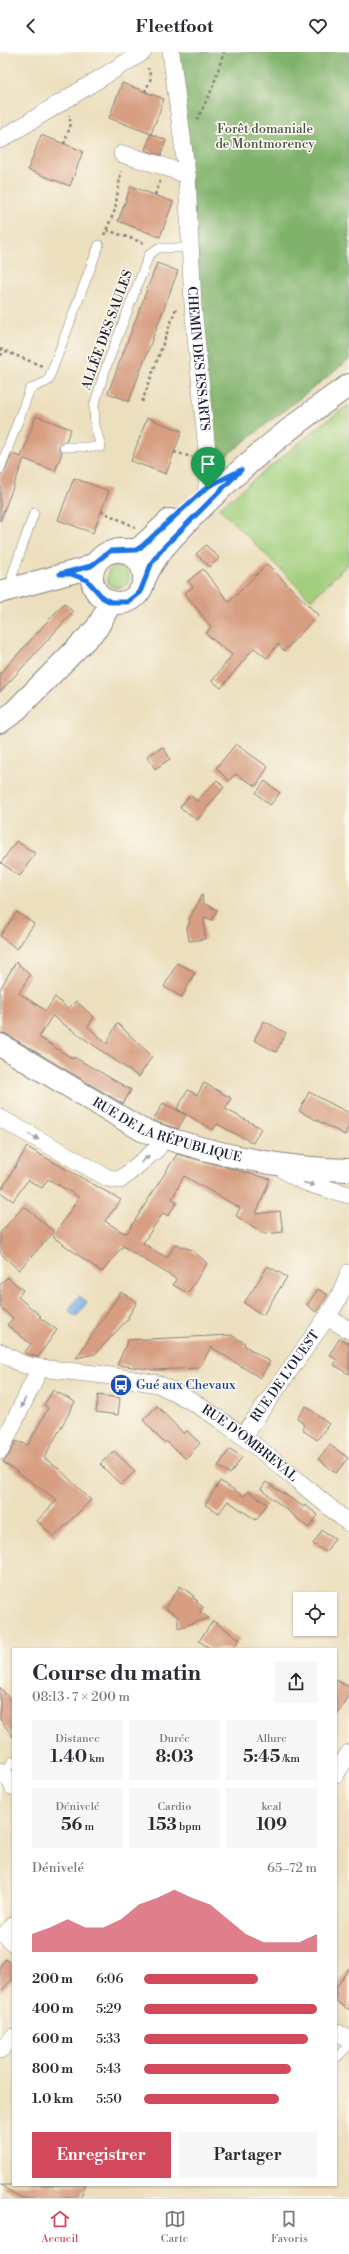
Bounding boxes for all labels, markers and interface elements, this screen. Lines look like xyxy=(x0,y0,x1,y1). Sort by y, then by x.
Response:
icon: back xyxy=(20,15,42,37)
text: Fleetfoot xyxy=(136,15,213,38)
icon: heart xyxy=(307,15,329,37)
park label: Forêt domaniale de Montmorency xyxy=(215,121,315,152)
street label: ALLÉE DES SAULES xyxy=(77,268,136,393)
street label: CHEMIN DES ESSARTS xyxy=(184,286,213,432)
pin xyxy=(191,447,225,488)
icon: arrive xyxy=(197,453,219,475)
street label: RUE DE LA RÉPUBLIQUE xyxy=(89,1094,243,1166)
one-way arrow xyxy=(28,1133,40,1140)
one-way arrow xyxy=(140,1154,151,1163)
one-way arrow xyxy=(303,1181,315,1187)
street label: RUE DE L'OUEST xyxy=(247,1327,323,1425)
bus stop icon: Gué aux Chevaux xyxy=(108,1372,134,1398)
place label: Gué aux Chevaux xyxy=(136,1377,236,1393)
one-way arrow xyxy=(20,1397,26,1409)
street label: RUE D'OMBREVAL xyxy=(199,1402,301,1485)
map controls xyxy=(293,1592,337,1636)
button: locate xyxy=(293,1592,337,1636)
text: Course du matin xyxy=(32,1660,201,1687)
button: share xyxy=(275,1661,317,1703)
text: 08:13 · 7 × 200 m xyxy=(32,1689,130,1705)
text: Distance xyxy=(55,1732,100,1746)
text: Durée xyxy=(159,1732,190,1746)
text: Allure xyxy=(256,1732,287,1746)
text: 1.40 xyxy=(50,1746,87,1768)
text: 8:03 xyxy=(155,1746,194,1768)
text: 5:45 xyxy=(243,1746,280,1768)
text: km xyxy=(87,1752,105,1766)
text: /km xyxy=(280,1752,300,1766)
text: Dénivelé xyxy=(56,1800,99,1814)
text: Cardio xyxy=(158,1800,191,1814)
text: kcal xyxy=(262,1800,281,1814)
text: 56 xyxy=(61,1814,82,1836)
text: 153 xyxy=(148,1814,177,1836)
text: 109 xyxy=(256,1814,287,1836)
text: m xyxy=(82,1820,94,1834)
text: bpm xyxy=(177,1820,201,1834)
text: Dénivelé xyxy=(32,1860,84,1876)
text: 65–72 m xyxy=(267,1860,317,1876)
text: 200 m xyxy=(32,1971,73,1987)
text: 6:06 xyxy=(96,1971,123,1987)
text: 400 m xyxy=(32,2001,74,2017)
text: 5:29 xyxy=(96,2001,121,2017)
text: 600 m xyxy=(32,2031,73,2047)
text: 5:33 xyxy=(96,2031,120,2047)
text: 800 m xyxy=(32,2061,73,2077)
text: 5:43 xyxy=(96,2061,121,2077)
text: 1.0 km xyxy=(32,2091,73,2107)
text: 5:50 xyxy=(96,2091,122,2107)
button: Enregistrer xyxy=(32,2132,171,2178)
button: Partager xyxy=(179,2132,317,2178)
tab: Accueil xyxy=(41,2208,78,2246)
tab: Carte xyxy=(161,2208,188,2246)
tab: Favoris xyxy=(271,2208,308,2246)

